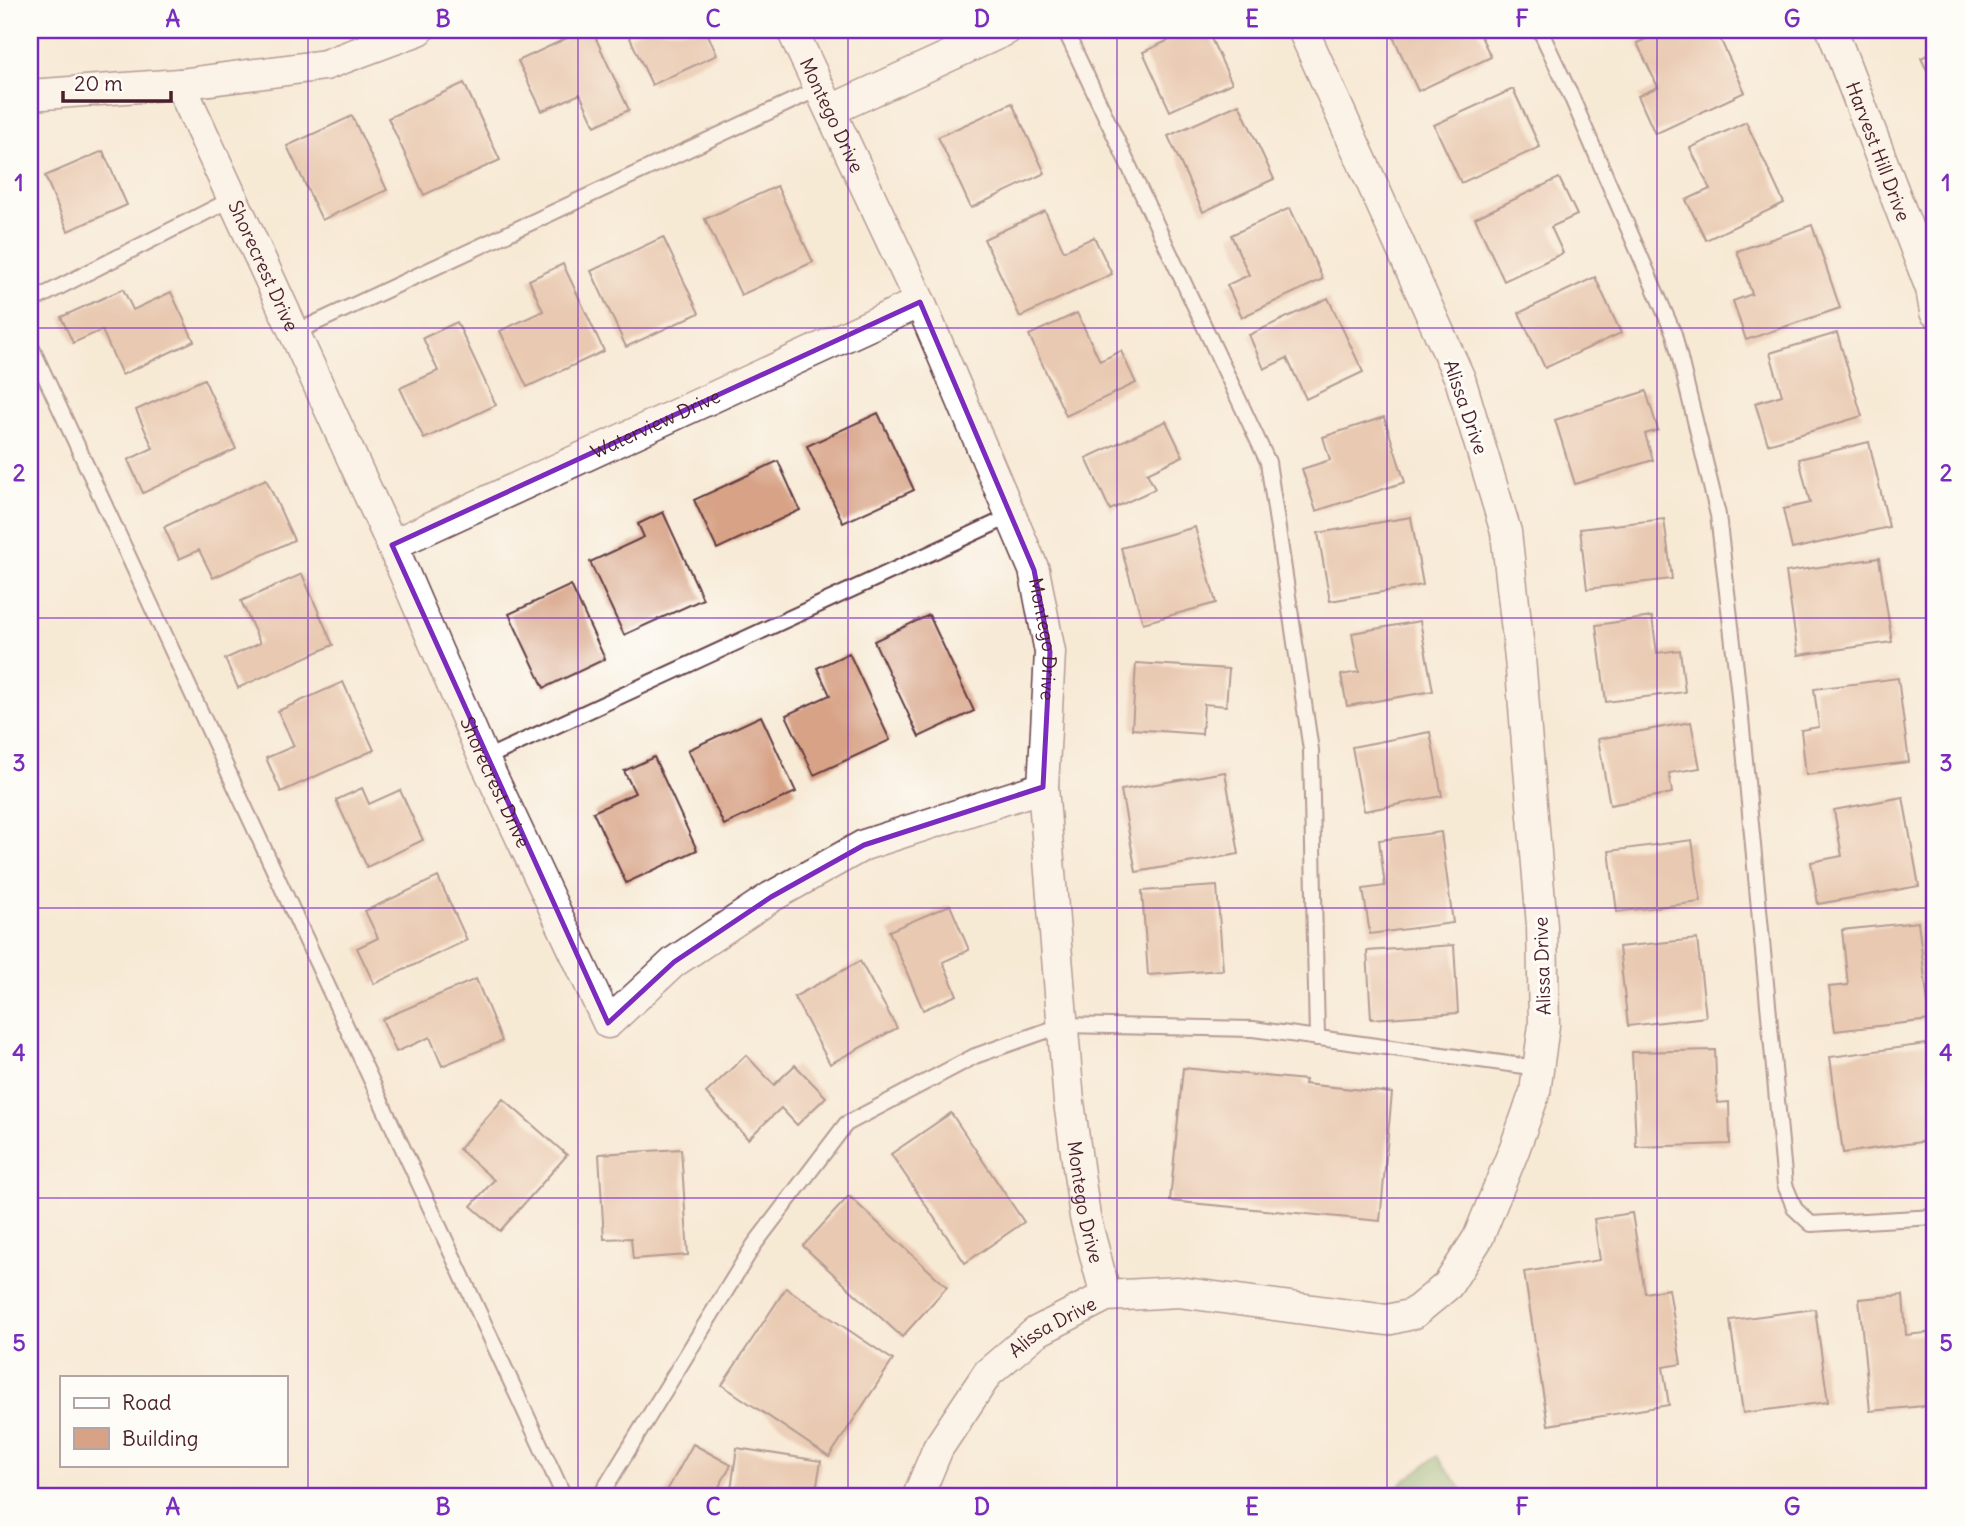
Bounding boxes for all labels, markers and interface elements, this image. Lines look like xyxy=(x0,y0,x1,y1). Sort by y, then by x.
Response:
text: A xyxy=(166,4,181,33)
text: B xyxy=(435,4,451,33)
text: C xyxy=(705,4,721,33)
text: D xyxy=(974,4,990,33)
text: E xyxy=(1245,4,1259,33)
text: F xyxy=(1515,4,1529,33)
text: G xyxy=(1784,4,1800,33)
street label: Montego Drive xyxy=(795,54,869,176)
scale bar xyxy=(63,60,172,104)
text: 20 m xyxy=(74,70,123,97)
street label: Harvest Hill Drive xyxy=(1841,78,1916,225)
text: 1 xyxy=(14,168,24,197)
text: 1 xyxy=(1941,168,1951,197)
street label: Shorecrest Drive xyxy=(223,196,304,335)
street label: Alissa Drive xyxy=(1439,357,1493,457)
street label: Waterview Drive xyxy=(587,384,724,464)
text: 2 xyxy=(13,458,26,487)
text: 2 xyxy=(1940,458,1953,487)
street label: Montego Drive xyxy=(1024,576,1062,701)
street label: Shorecrest Drive xyxy=(455,713,536,851)
text: 3 xyxy=(12,748,26,777)
text: 3 xyxy=(1939,748,1953,777)
street label: Alissa Drive xyxy=(1528,916,1556,1016)
text: 4 xyxy=(12,1038,26,1067)
text: 4 xyxy=(1939,1038,1953,1067)
street label: Montego Drive xyxy=(1063,1139,1109,1266)
street label: Alissa Drive xyxy=(1004,1291,1100,1362)
text: 5 xyxy=(12,1328,26,1357)
text: 5 xyxy=(1939,1328,1953,1357)
legend xyxy=(60,1376,287,1466)
text: Road xyxy=(122,1389,171,1416)
text: Building xyxy=(122,1425,198,1452)
text: A xyxy=(166,1492,181,1521)
text: B xyxy=(435,1492,451,1521)
text: C xyxy=(705,1492,721,1521)
text: D xyxy=(974,1492,990,1521)
text: E xyxy=(1245,1492,1259,1521)
text: F xyxy=(1515,1492,1529,1521)
text: G xyxy=(1784,1492,1800,1521)

